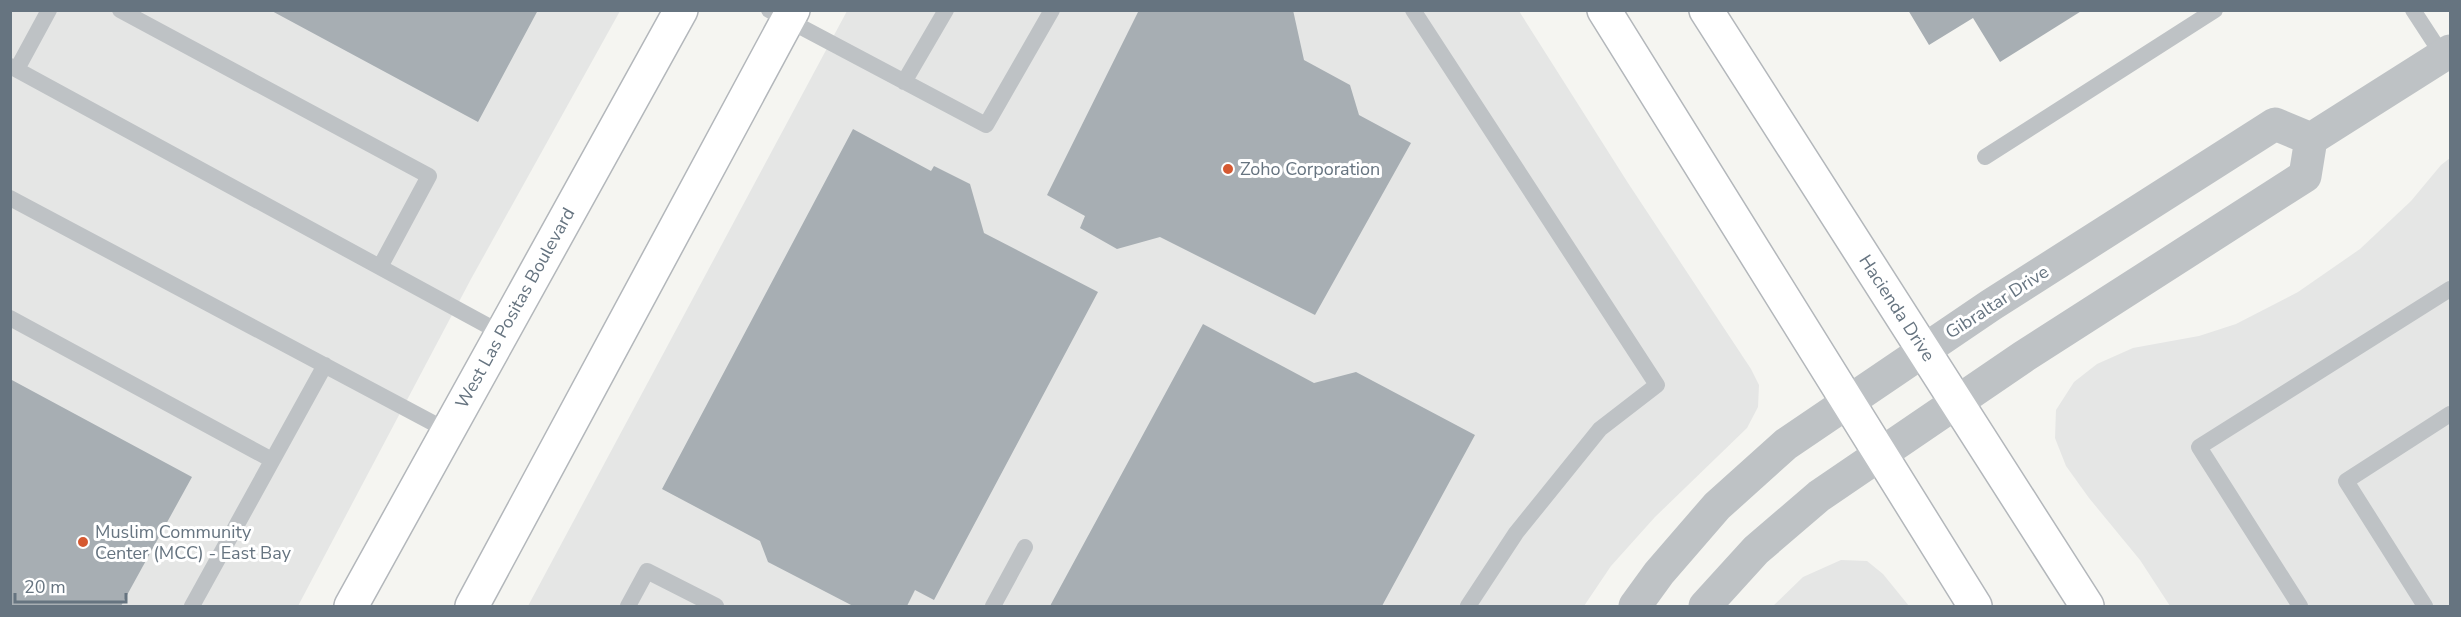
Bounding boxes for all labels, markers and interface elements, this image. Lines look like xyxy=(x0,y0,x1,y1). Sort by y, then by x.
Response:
place label: Zoho Corporation xyxy=(1240,157,1380,181)
marker: Zoho Corporation xyxy=(1221,162,1235,176)
street label: West Las Positas Boulevard xyxy=(450,203,580,413)
street label: Hacienda Drive xyxy=(1853,250,1941,366)
street label: Gibraltar Drive xyxy=(1941,260,2053,344)
place label: Muslim Community Center (MCC) - East Bay xyxy=(95,520,292,565)
marker: Muslim Community Center (MCC) - East Bay xyxy=(76,535,90,549)
scale bar xyxy=(15,566,126,604)
text: 20 m xyxy=(24,575,66,599)

